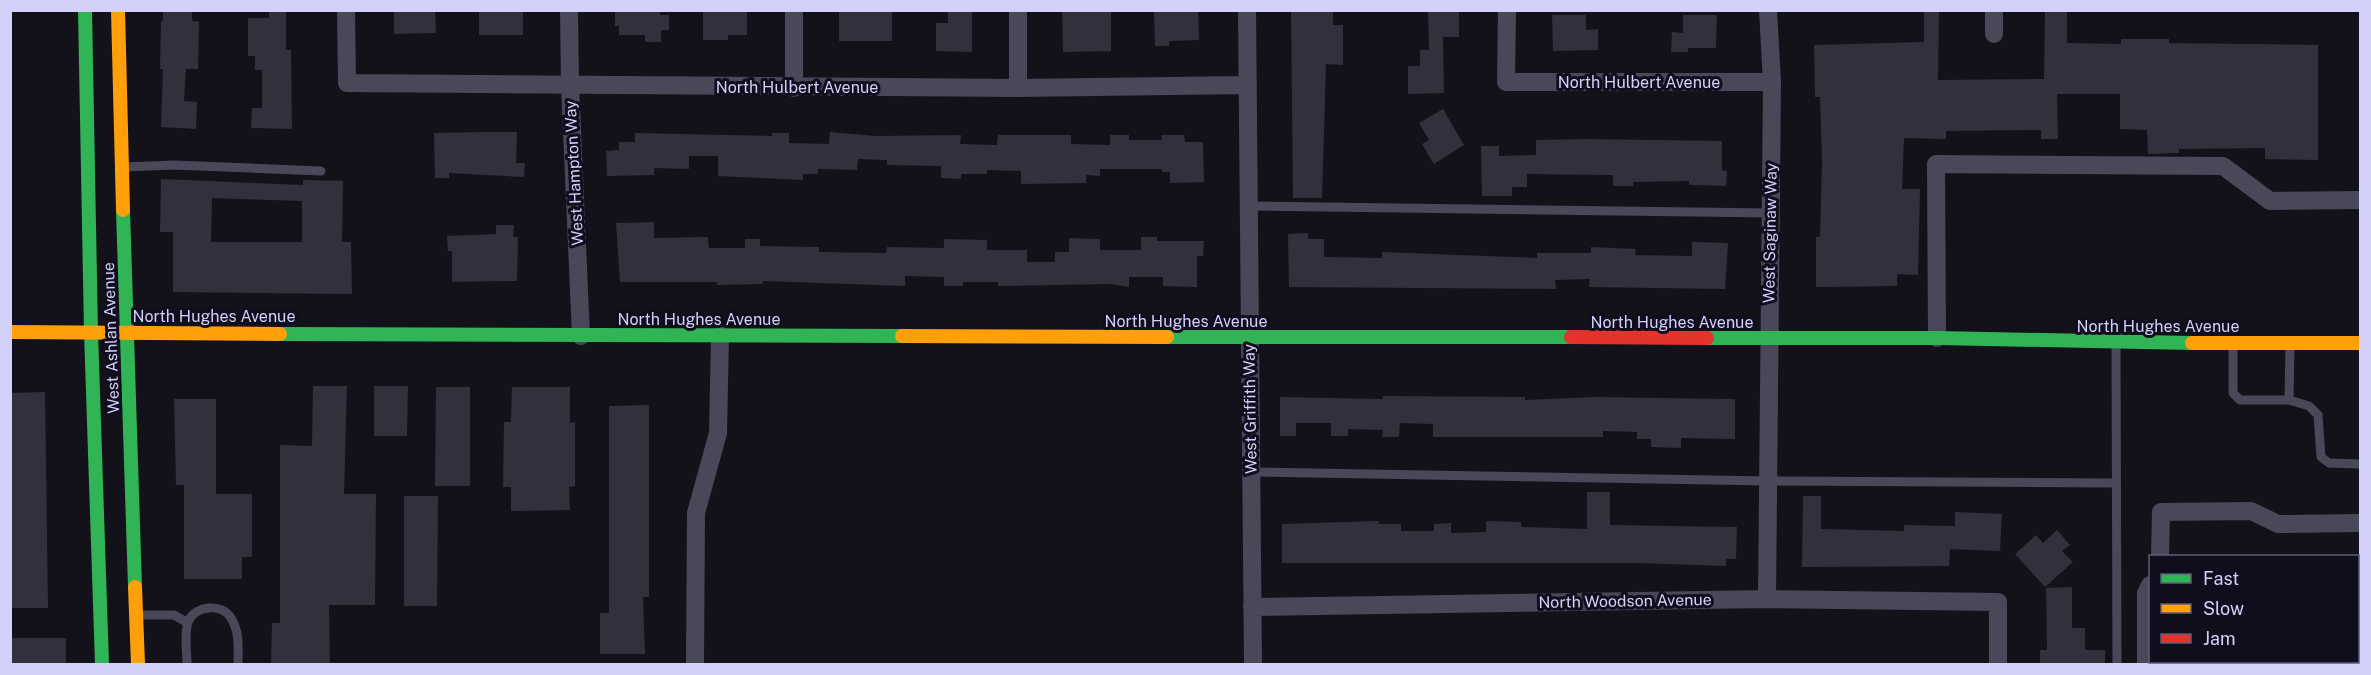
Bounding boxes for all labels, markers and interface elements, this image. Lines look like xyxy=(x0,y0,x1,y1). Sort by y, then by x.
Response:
street label: North Hulbert Avenue xyxy=(1558,73,1720,92)
street label: North Hulbert Avenue xyxy=(716,78,878,97)
street label: West Hampton Way xyxy=(561,100,587,246)
street label: West Saginaw Way xyxy=(1759,162,1781,303)
street label: West Ashlan Avenue xyxy=(99,262,123,414)
street label: North Hughes Avenue xyxy=(133,307,295,326)
street label: North Hughes Avenue xyxy=(618,310,780,329)
street label: North Hughes Avenue xyxy=(1105,312,1267,331)
street label: North Hughes Avenue xyxy=(1591,313,1753,332)
street label: North Hughes Avenue xyxy=(2077,317,2239,336)
street label: West Griffith Way xyxy=(1239,343,1261,474)
legend xyxy=(2149,555,2359,663)
text: Fast xyxy=(2203,568,2239,589)
street label: North Woodson Avenue xyxy=(1538,590,1712,612)
text: Slow xyxy=(2203,598,2244,619)
text: Jam xyxy=(2203,628,2236,649)

